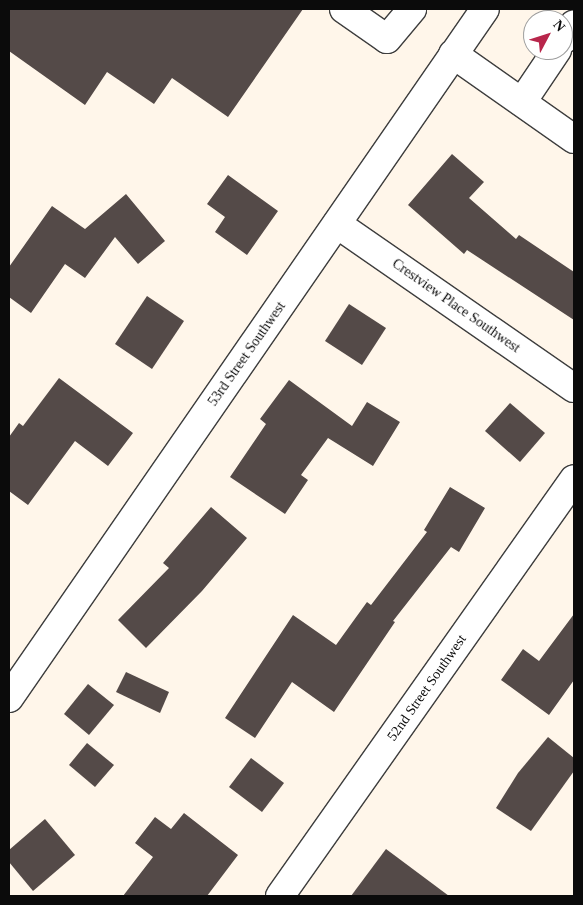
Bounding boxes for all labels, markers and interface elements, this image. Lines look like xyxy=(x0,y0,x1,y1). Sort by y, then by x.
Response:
north arrow xyxy=(523,10,573,60)
text: N xyxy=(550,17,568,34)
street label: Crestview Place Southwest xyxy=(389,255,523,357)
street label: 53rd Street Southwest xyxy=(205,299,289,409)
street label: 52nd Street Southwest xyxy=(384,632,470,744)

